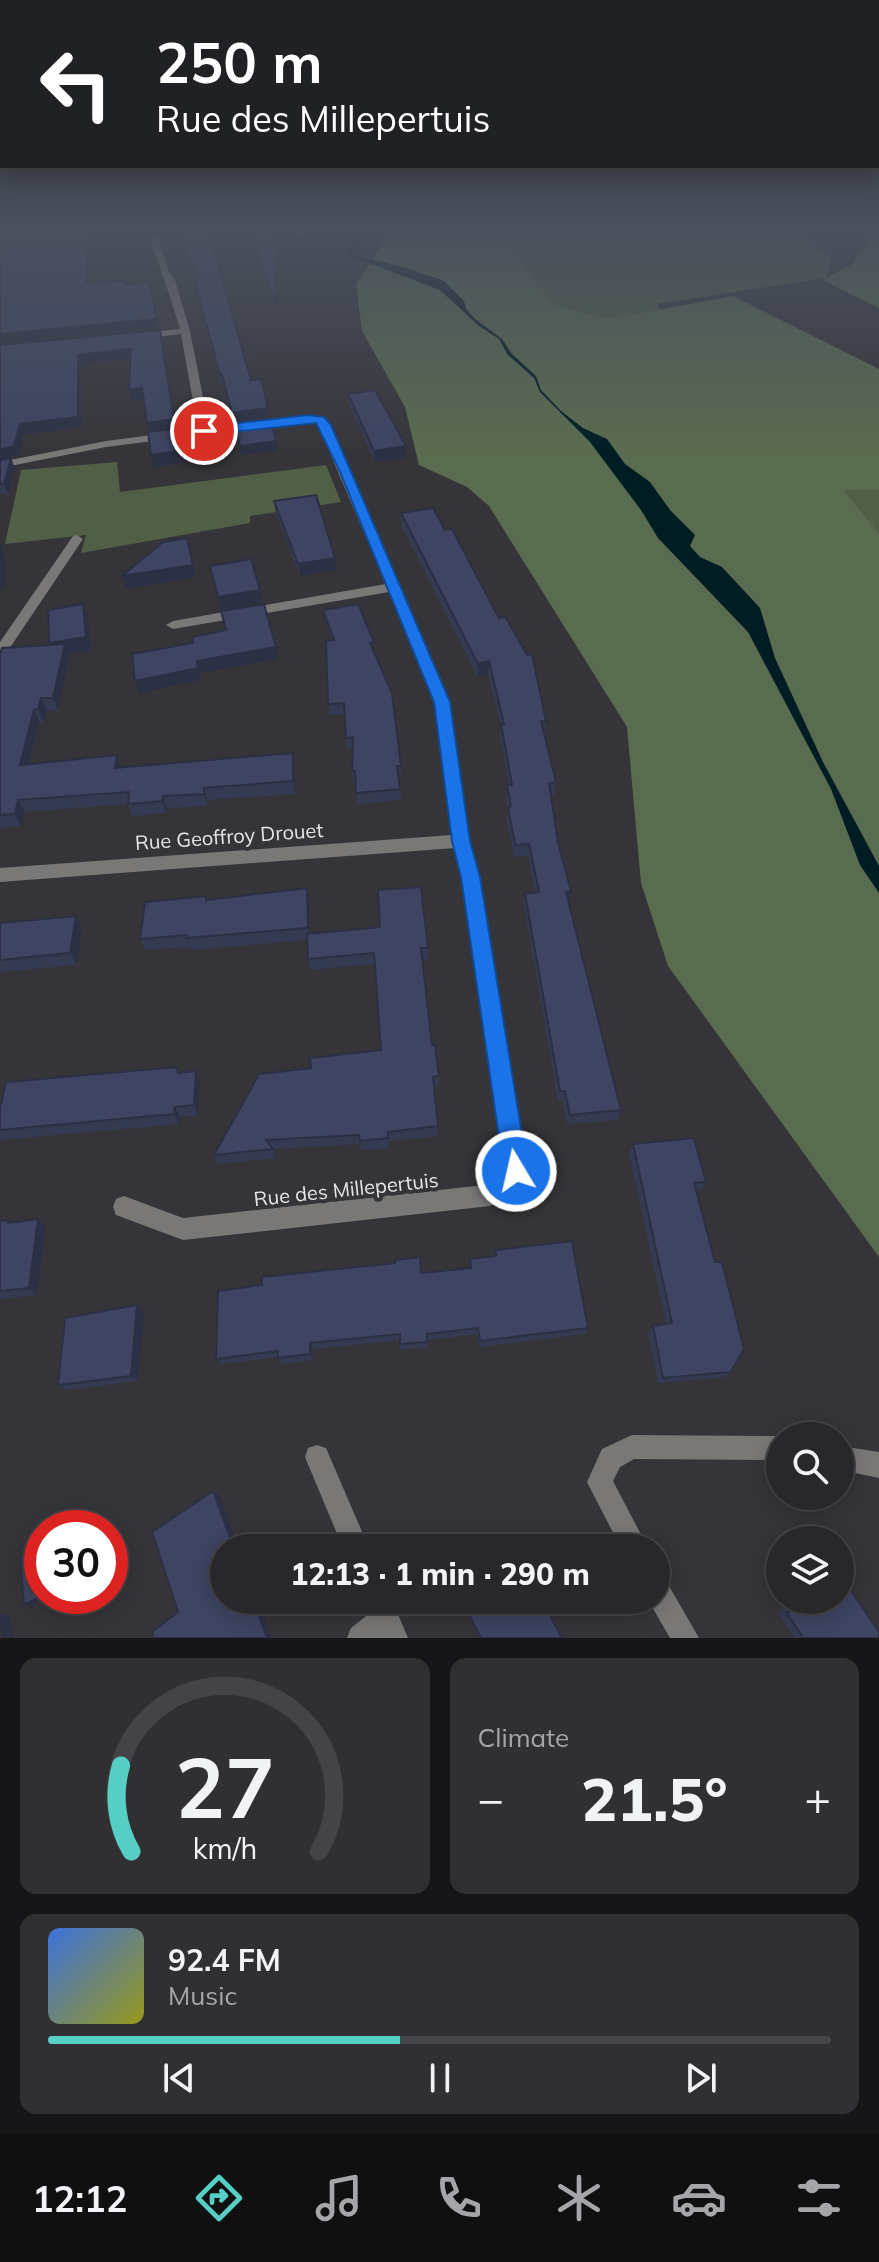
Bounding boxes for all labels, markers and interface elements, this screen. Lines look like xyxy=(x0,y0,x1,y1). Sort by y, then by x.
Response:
text: 250 m xyxy=(156,27,323,97)
icon: left xyxy=(24,32,128,136)
text: Rue des Millepertuis xyxy=(156,96,490,141)
pin xyxy=(170,397,238,465)
icon: arrive xyxy=(182,409,226,453)
street label: Rue Geoffroy Drouet xyxy=(134,817,324,855)
position arrow xyxy=(474,1129,558,1213)
street label: Rue des Millepertuis xyxy=(252,1167,440,1211)
map controls xyxy=(766,1422,854,1614)
button: search xyxy=(766,1422,854,1510)
speed limit sign: 30 xyxy=(24,1510,128,1614)
button: layers xyxy=(766,1526,854,1614)
text: 12:13 · 1 min · 290 m xyxy=(290,1555,590,1593)
text: Climate xyxy=(478,1721,569,1754)
text: 27 xyxy=(175,1734,275,1839)
text: 21.5° xyxy=(581,1761,728,1836)
text: − xyxy=(478,1771,504,1826)
text: + xyxy=(805,1771,831,1826)
text: km/h xyxy=(192,1830,257,1866)
text: 92.4 FM xyxy=(168,1941,281,1979)
text: Music xyxy=(168,1979,237,2012)
icon: previous xyxy=(157,2056,201,2100)
icon: pause xyxy=(418,2056,462,2100)
icon: next xyxy=(679,2056,723,2100)
icon: directions xyxy=(191,2170,247,2226)
icon: music xyxy=(311,2170,367,2226)
icon: phone xyxy=(431,2170,487,2226)
icon: climate xyxy=(551,2170,607,2226)
icon: car xyxy=(671,2170,727,2226)
icon: filters xyxy=(791,2170,847,2226)
text: 12:12 xyxy=(32,2176,127,2221)

